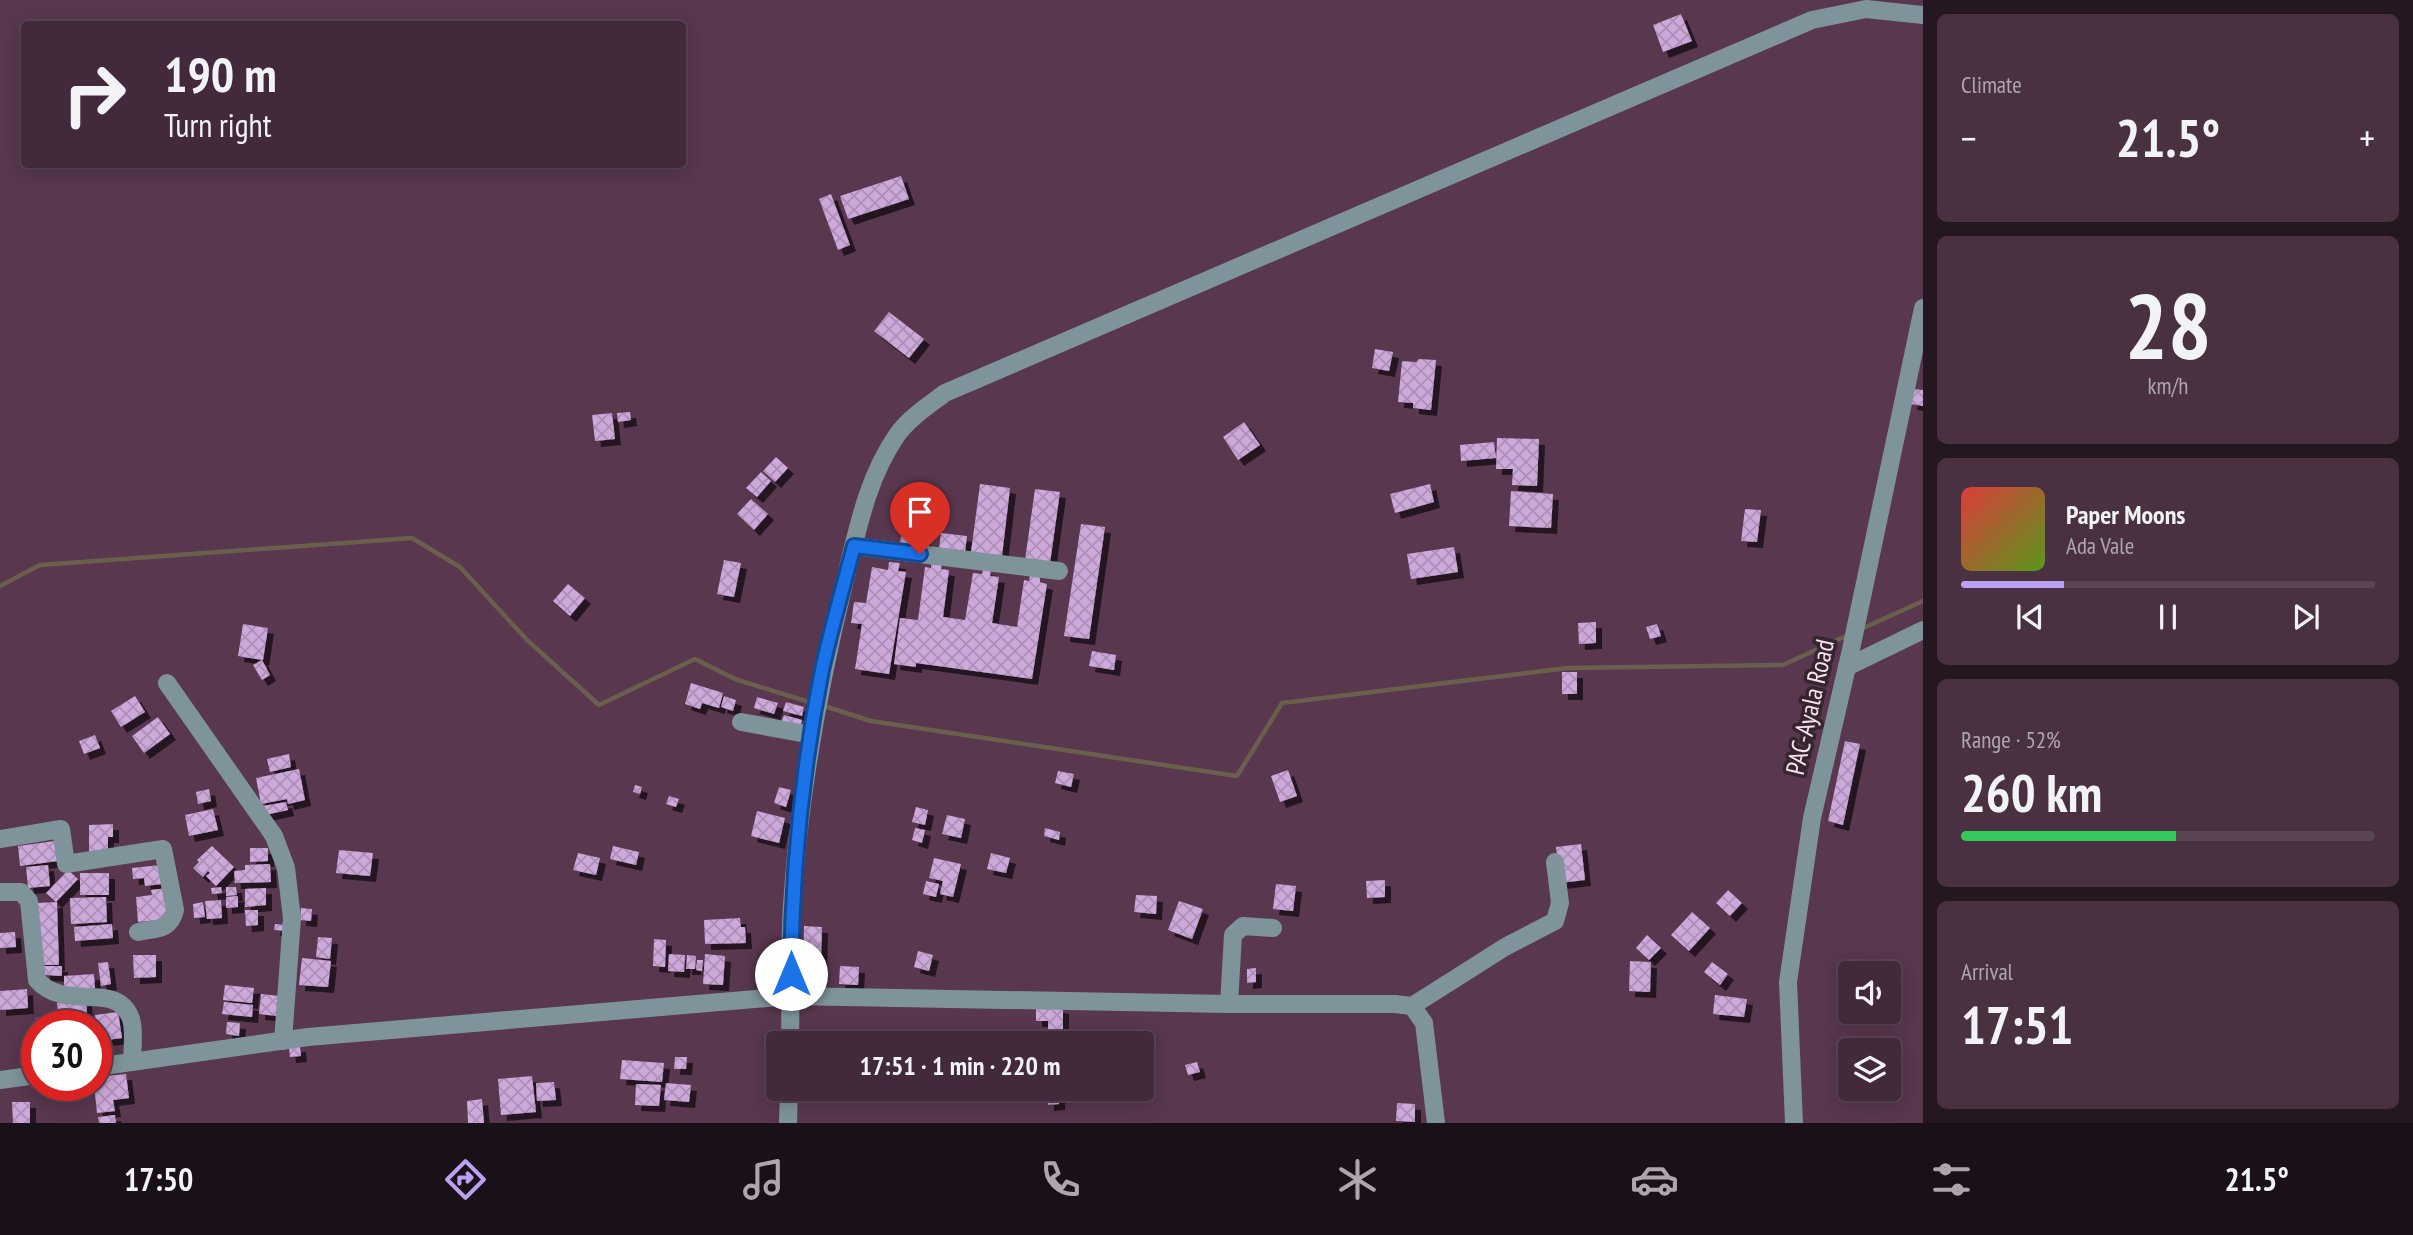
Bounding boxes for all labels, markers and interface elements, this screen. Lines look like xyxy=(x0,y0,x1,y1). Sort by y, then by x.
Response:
text: 190 m xyxy=(164,42,277,106)
icon: right xyxy=(49,49,140,140)
text: Climate xyxy=(1961,70,2022,99)
text: Turn right xyxy=(164,104,272,146)
text: 21.5° xyxy=(2116,104,2220,171)
text: − xyxy=(1961,113,1977,162)
text: + xyxy=(2359,113,2375,162)
text: 28 xyxy=(2125,266,2212,384)
text: km/h xyxy=(2148,371,2188,400)
pin xyxy=(890,482,950,554)
icon: arrive xyxy=(901,493,939,531)
text: Paper Moons xyxy=(2066,498,2185,531)
text: Ada Vale xyxy=(2066,531,2134,560)
icon: previous xyxy=(2011,598,2049,636)
icon: pause xyxy=(2149,598,2187,636)
icon: next xyxy=(2287,598,2325,636)
street label: PAC-Ayala Road xyxy=(1778,636,1841,778)
text: Range · 52% xyxy=(1961,725,2061,754)
text: 260 km xyxy=(1961,759,2102,826)
position arrow xyxy=(754,937,828,1011)
text: Arrival xyxy=(1961,957,2013,986)
map controls xyxy=(1838,961,1901,1101)
button: sound xyxy=(1838,961,1901,1024)
text: 17:51 xyxy=(1961,991,2073,1058)
speed limit sign: 30 xyxy=(21,1010,112,1101)
button: layers xyxy=(1838,1038,1901,1101)
text: 17:51 · 1 min · 220 m xyxy=(860,1049,1060,1082)
icon: directions xyxy=(441,1155,490,1204)
icon: music xyxy=(739,1155,788,1204)
icon: phone xyxy=(1036,1155,1085,1204)
icon: climate xyxy=(1333,1155,1382,1204)
icon: car xyxy=(1630,1155,1679,1204)
icon: filters xyxy=(1927,1155,1976,1204)
text: 17:50 xyxy=(124,1158,193,1200)
text: 21.5° xyxy=(2225,1158,2289,1200)

